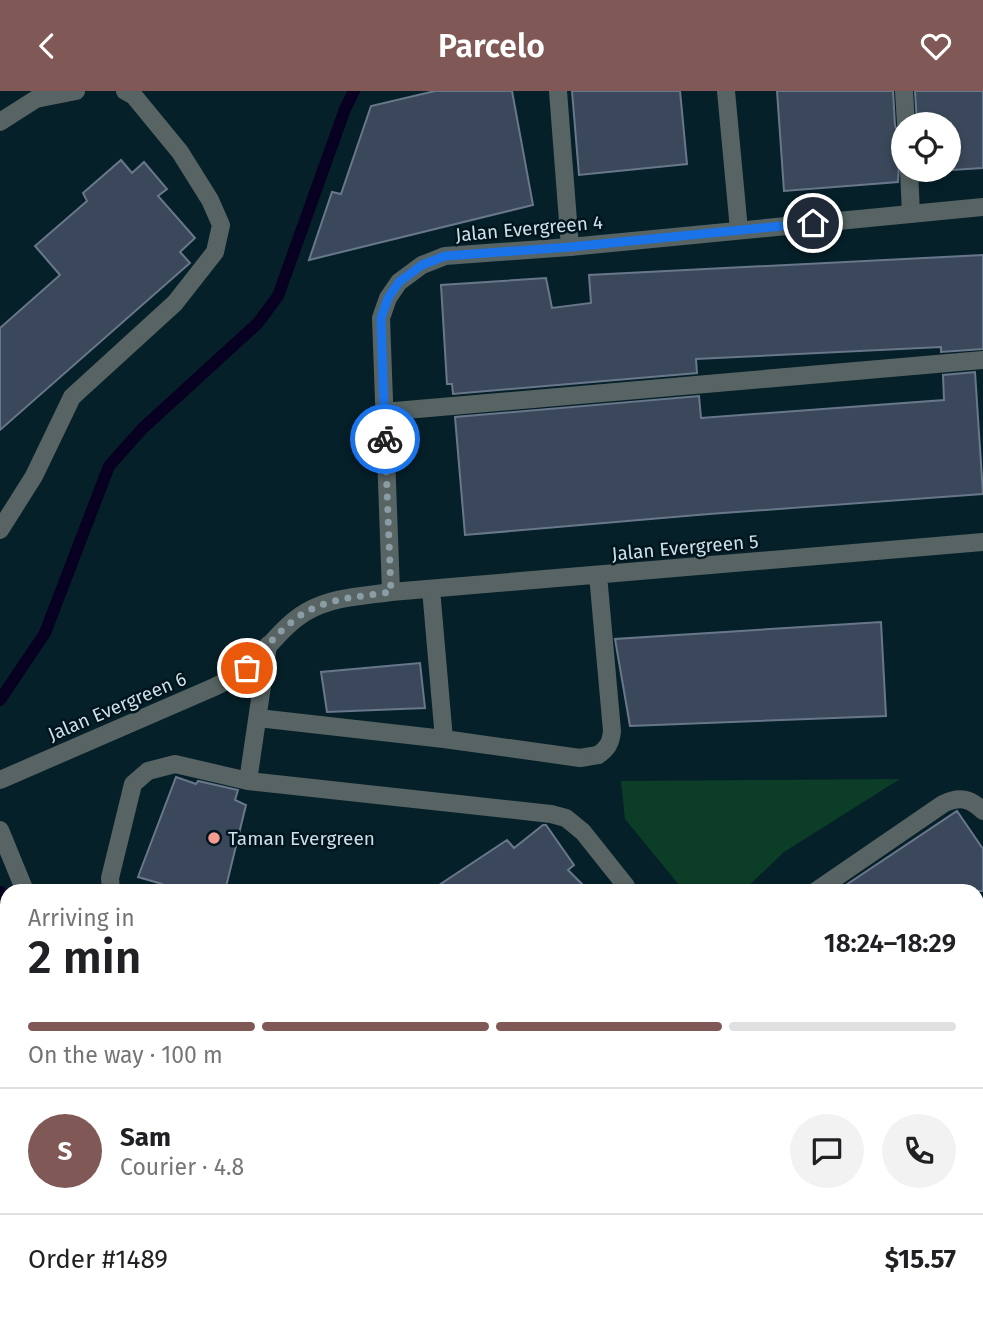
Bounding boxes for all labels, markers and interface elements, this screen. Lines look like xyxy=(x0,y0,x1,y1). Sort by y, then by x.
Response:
icon: back xyxy=(28,27,66,65)
text: Parcelo xyxy=(438,27,545,65)
icon: heart xyxy=(917,27,955,65)
map controls xyxy=(891,112,961,182)
button: locate xyxy=(891,112,961,182)
pin xyxy=(783,193,843,253)
icon: home xyxy=(794,204,832,242)
street label: Jalan Evergreen 4 xyxy=(454,211,604,246)
courier xyxy=(350,404,420,474)
icon: bike xyxy=(366,420,404,458)
street label: Jalan Evergreen 5 xyxy=(611,530,759,565)
pin xyxy=(217,638,277,698)
icon: bag xyxy=(228,649,266,687)
street label: Jalan Evergreen 6 xyxy=(45,667,190,746)
place label: Taman Evergreen xyxy=(228,827,375,850)
marker: Taman Evergreen xyxy=(206,830,222,846)
text: Arriving in xyxy=(28,904,135,932)
text: 18:24–18:29 xyxy=(824,928,956,959)
text: 2 min xyxy=(28,930,141,985)
text: On the way · 100 m xyxy=(28,1041,223,1069)
button: chat xyxy=(790,1114,864,1188)
button: phone xyxy=(882,1114,956,1188)
text: Sam xyxy=(120,1122,171,1153)
text: S xyxy=(58,1136,72,1167)
text: Courier · 4.8 xyxy=(120,1153,244,1181)
text: Order #1489 xyxy=(28,1244,168,1275)
text: $15.57 xyxy=(885,1244,956,1275)

